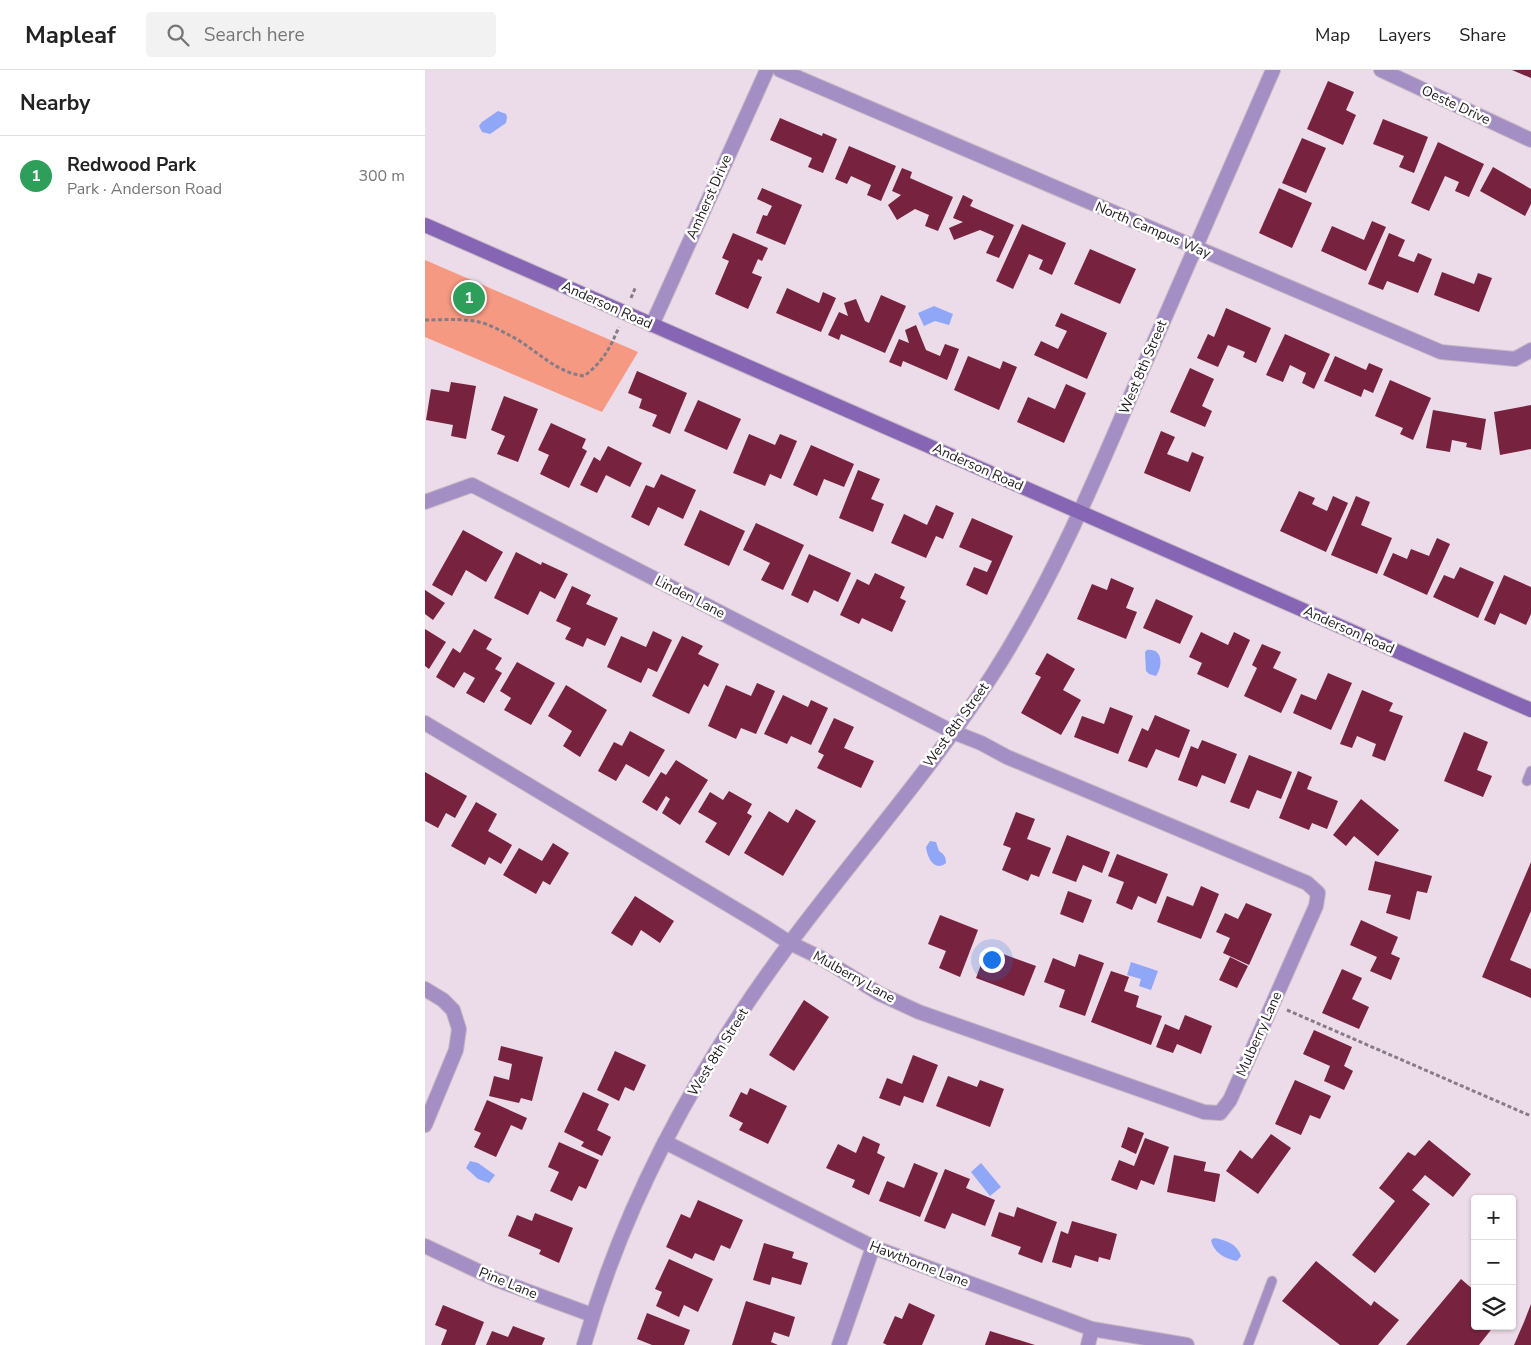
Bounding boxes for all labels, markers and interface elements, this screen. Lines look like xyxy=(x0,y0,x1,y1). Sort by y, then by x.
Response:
search box xyxy=(146,12,496,57)
text: Mapleaf xyxy=(25,19,116,51)
icon: search xyxy=(164,21,192,49)
text: Search here xyxy=(204,22,305,48)
text: Map xyxy=(1315,23,1350,47)
text: Layers xyxy=(1378,23,1431,47)
text: Share xyxy=(1459,23,1506,47)
street label: Oeste Drive xyxy=(1418,81,1494,129)
text: Nearby xyxy=(20,89,90,117)
text: Redwood Park xyxy=(67,152,196,178)
street label: Amherst Drive xyxy=(682,152,736,242)
text: 1 xyxy=(31,165,41,187)
text: 300 m xyxy=(358,165,405,187)
text: Park · Anderson Road xyxy=(67,178,222,200)
street label: North Campus Way xyxy=(1092,197,1215,263)
street label: Anderson Road xyxy=(559,277,655,333)
pin: 1 xyxy=(453,279,485,317)
street label: West 8th Street xyxy=(1115,317,1171,417)
street label: Anderson Road xyxy=(930,439,1026,495)
street label: Linden Lane xyxy=(652,571,728,623)
street label: Anderson Road xyxy=(1301,602,1397,658)
street label: West 8th Street xyxy=(919,679,993,771)
street label: Mulberry Lane xyxy=(809,947,899,1007)
your location xyxy=(979,947,1005,973)
street label: Mulberry Lane xyxy=(1232,988,1286,1080)
street label: West 8th Street xyxy=(683,1004,753,1100)
map controls xyxy=(1471,1195,1516,1330)
button: + xyxy=(1471,1195,1516,1240)
street label: Hawthorne Lane xyxy=(867,1236,971,1292)
button: − xyxy=(1471,1240,1516,1285)
street label: Pine Lane xyxy=(476,1263,540,1303)
button: layers xyxy=(1471,1285,1516,1330)

